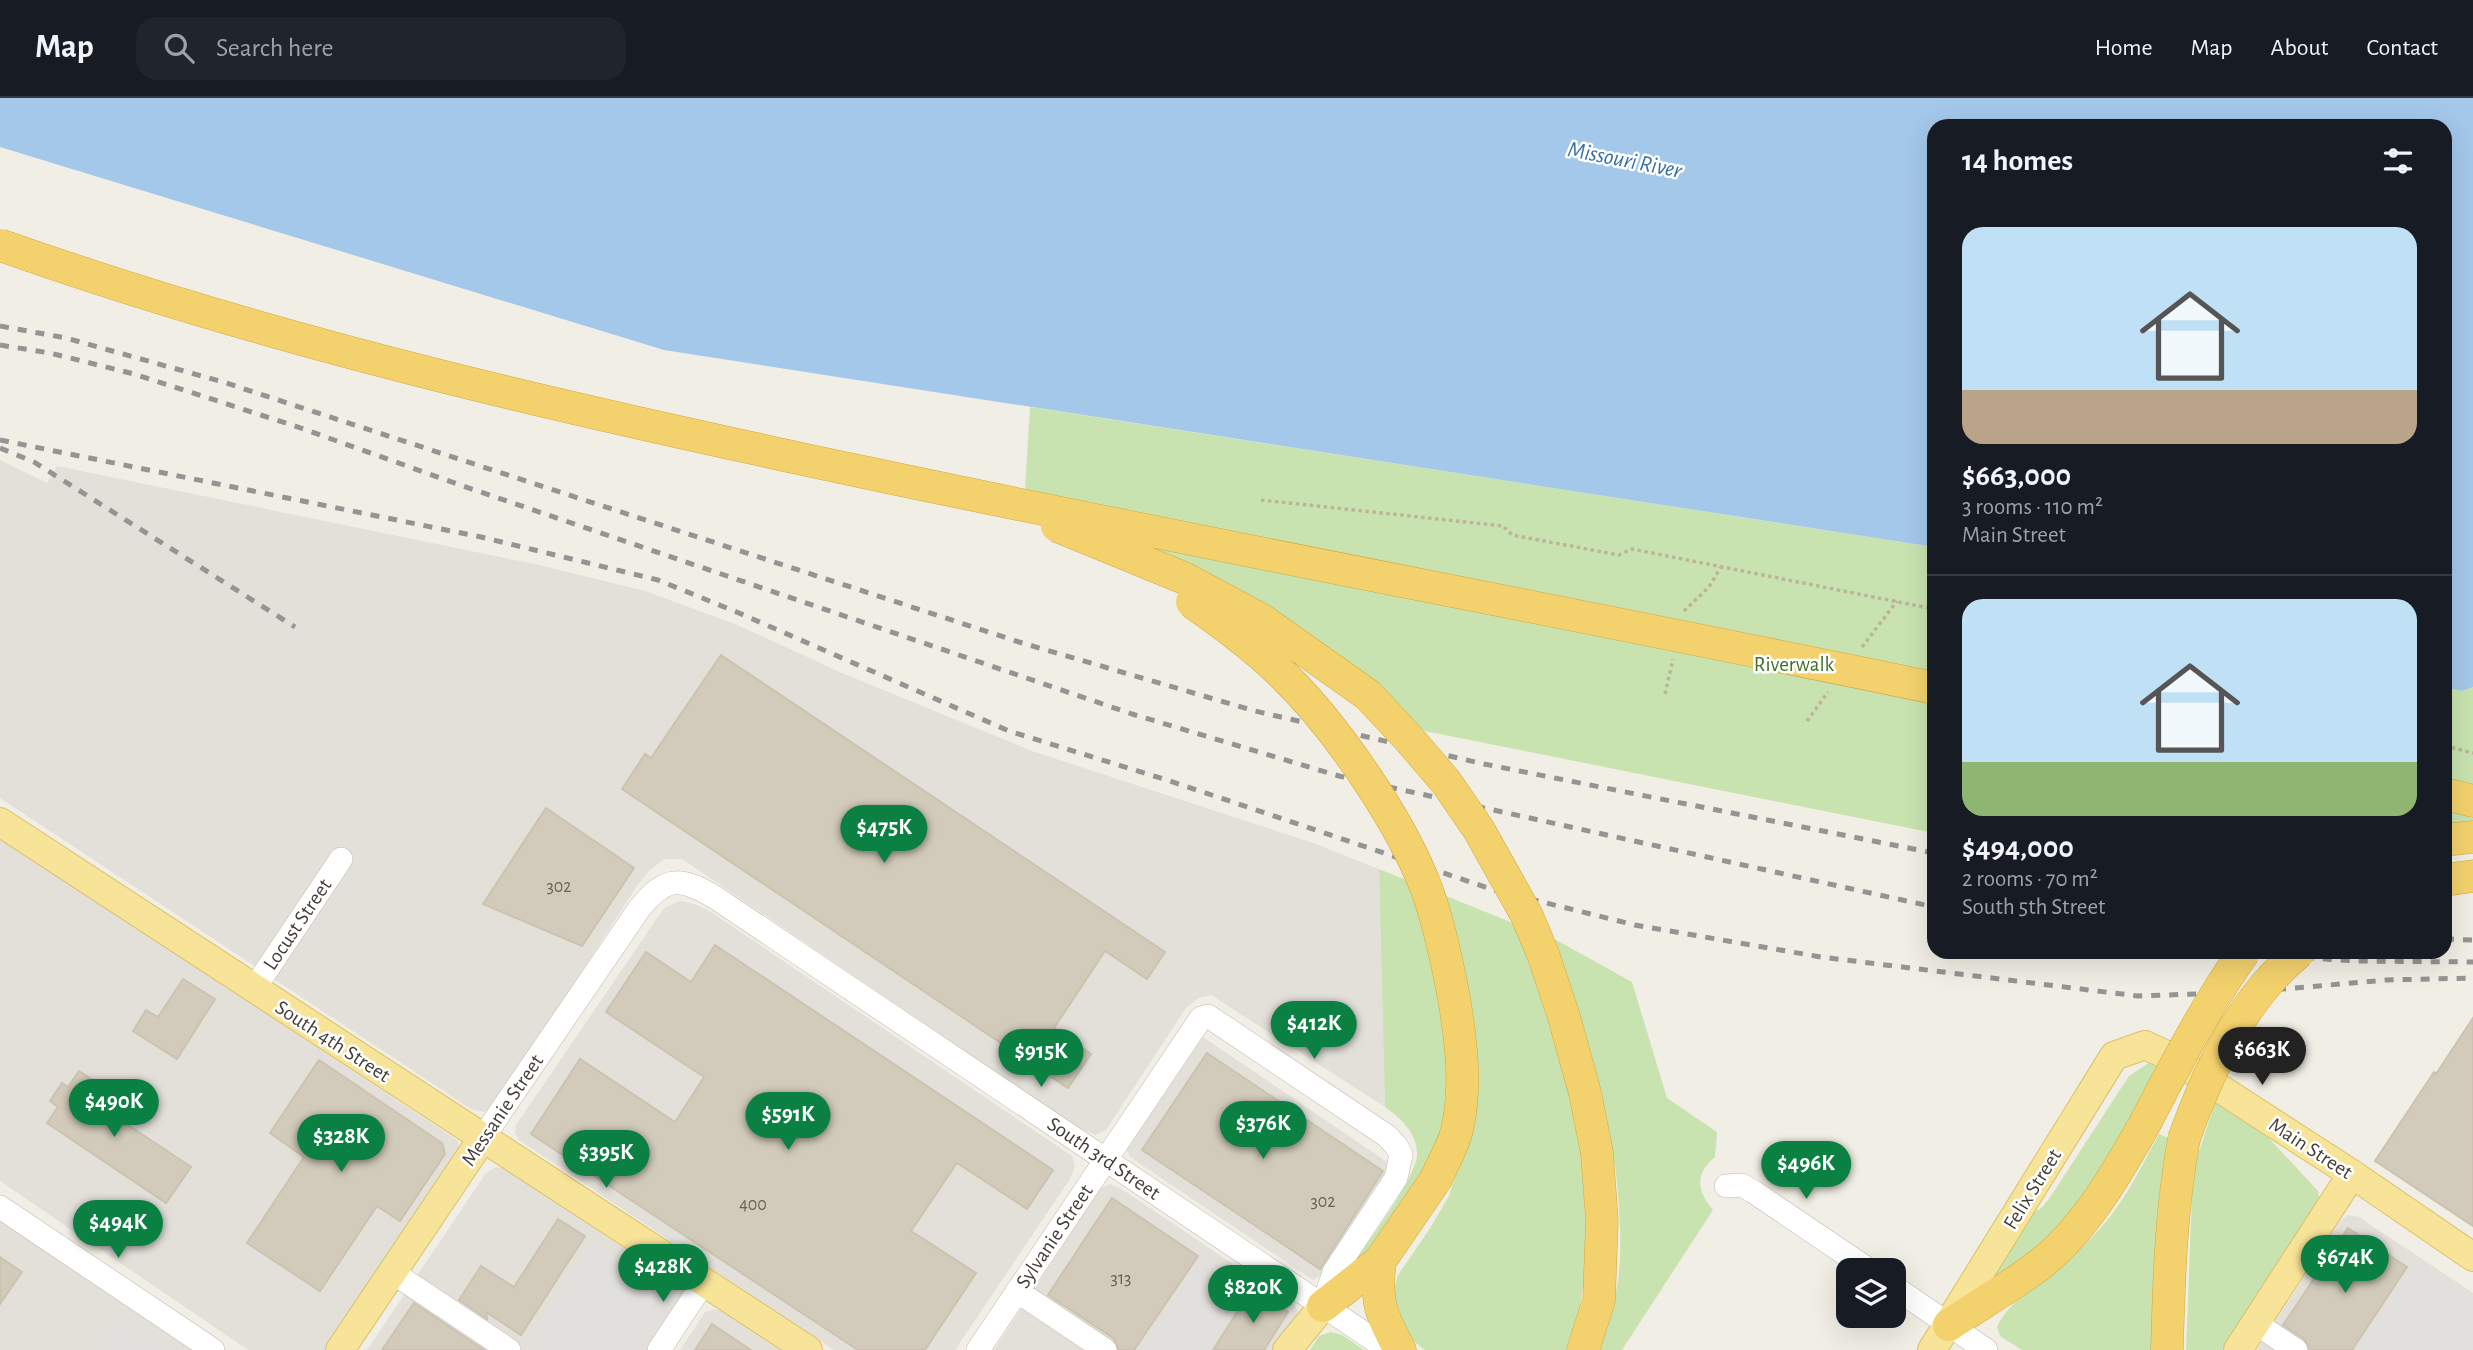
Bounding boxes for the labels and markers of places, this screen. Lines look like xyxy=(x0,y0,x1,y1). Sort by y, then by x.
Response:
pin: $475K xyxy=(835,806,933,865)
pin: $412K xyxy=(1265,1002,1363,1061)
pin: $663K xyxy=(2213,1028,2311,1087)
pin: $915K xyxy=(992,1030,1090,1089)
pin: $490K xyxy=(65,1080,163,1139)
pin: $591K xyxy=(739,1093,837,1152)
pin: $376K xyxy=(1214,1102,1312,1161)
pin: $328K xyxy=(292,1114,390,1174)
pin: $395K xyxy=(557,1130,655,1190)
pin: $496K xyxy=(1757,1142,1855,1201)
pin: $494K xyxy=(69,1200,167,1260)
pin: $674K xyxy=(2296,1236,2394,1295)
pin: $428K xyxy=(614,1244,712,1304)
pin: $820K xyxy=(1204,1266,1302,1325)

